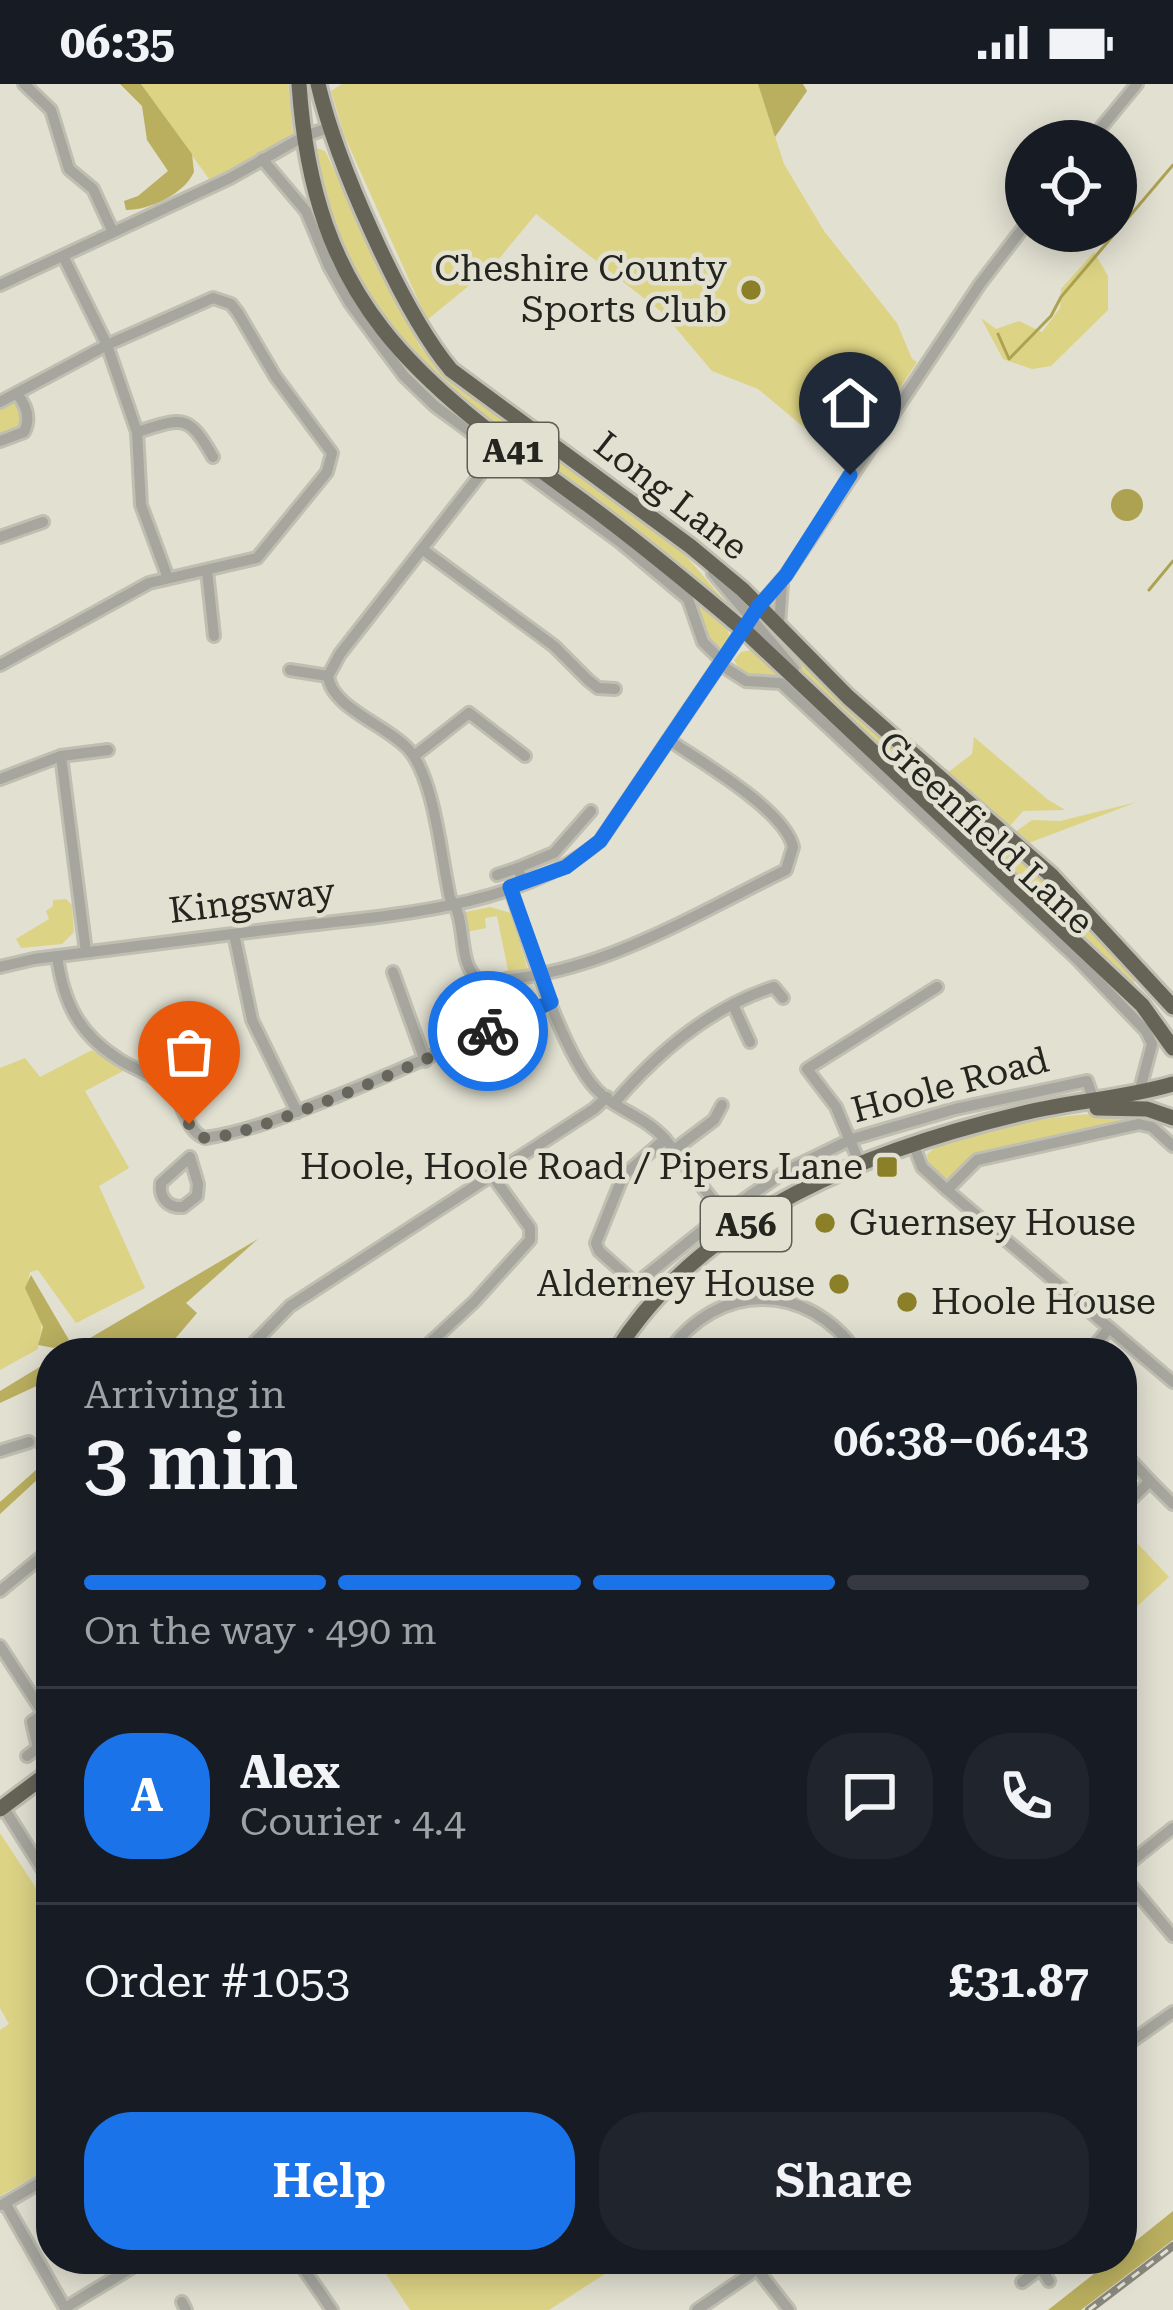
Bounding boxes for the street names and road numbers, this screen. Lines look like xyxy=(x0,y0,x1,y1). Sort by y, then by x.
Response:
road number: A41 xyxy=(468,423,558,477)
street label: Long Lane xyxy=(586,423,756,569)
street label: Greenfield Lane xyxy=(870,723,1102,943)
street label: Kingsway xyxy=(166,870,338,932)
street label: Hoole Road xyxy=(847,1039,1053,1131)
road number: A56 xyxy=(701,1197,791,1251)

